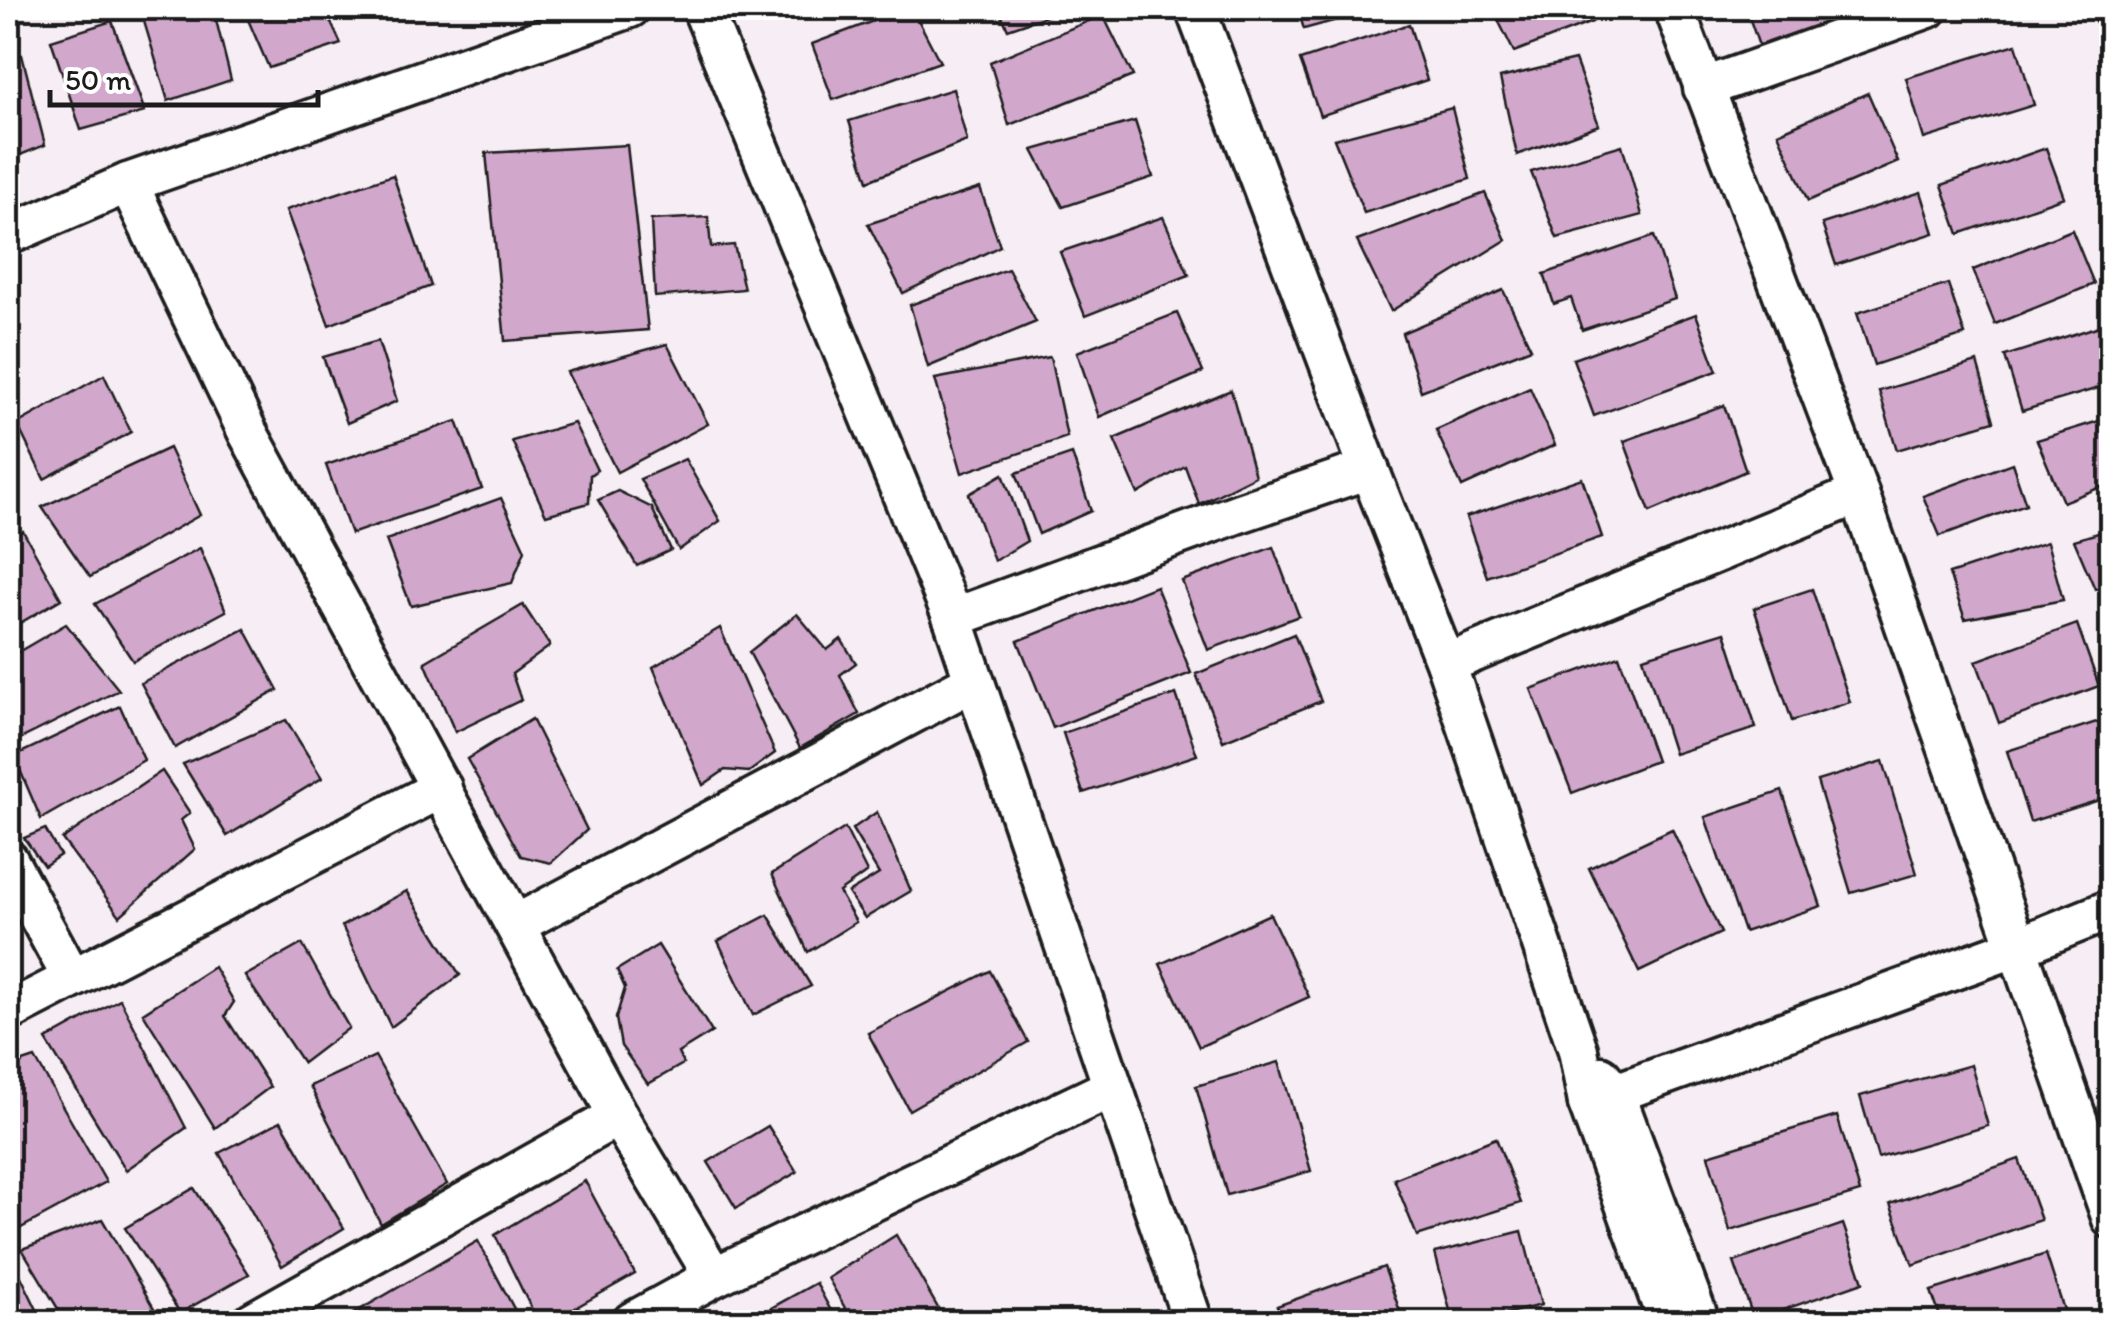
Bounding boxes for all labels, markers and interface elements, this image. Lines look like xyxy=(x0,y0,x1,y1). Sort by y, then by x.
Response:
scale bar xyxy=(50,45,318,107)
text: 50 m xyxy=(65,61,131,98)

